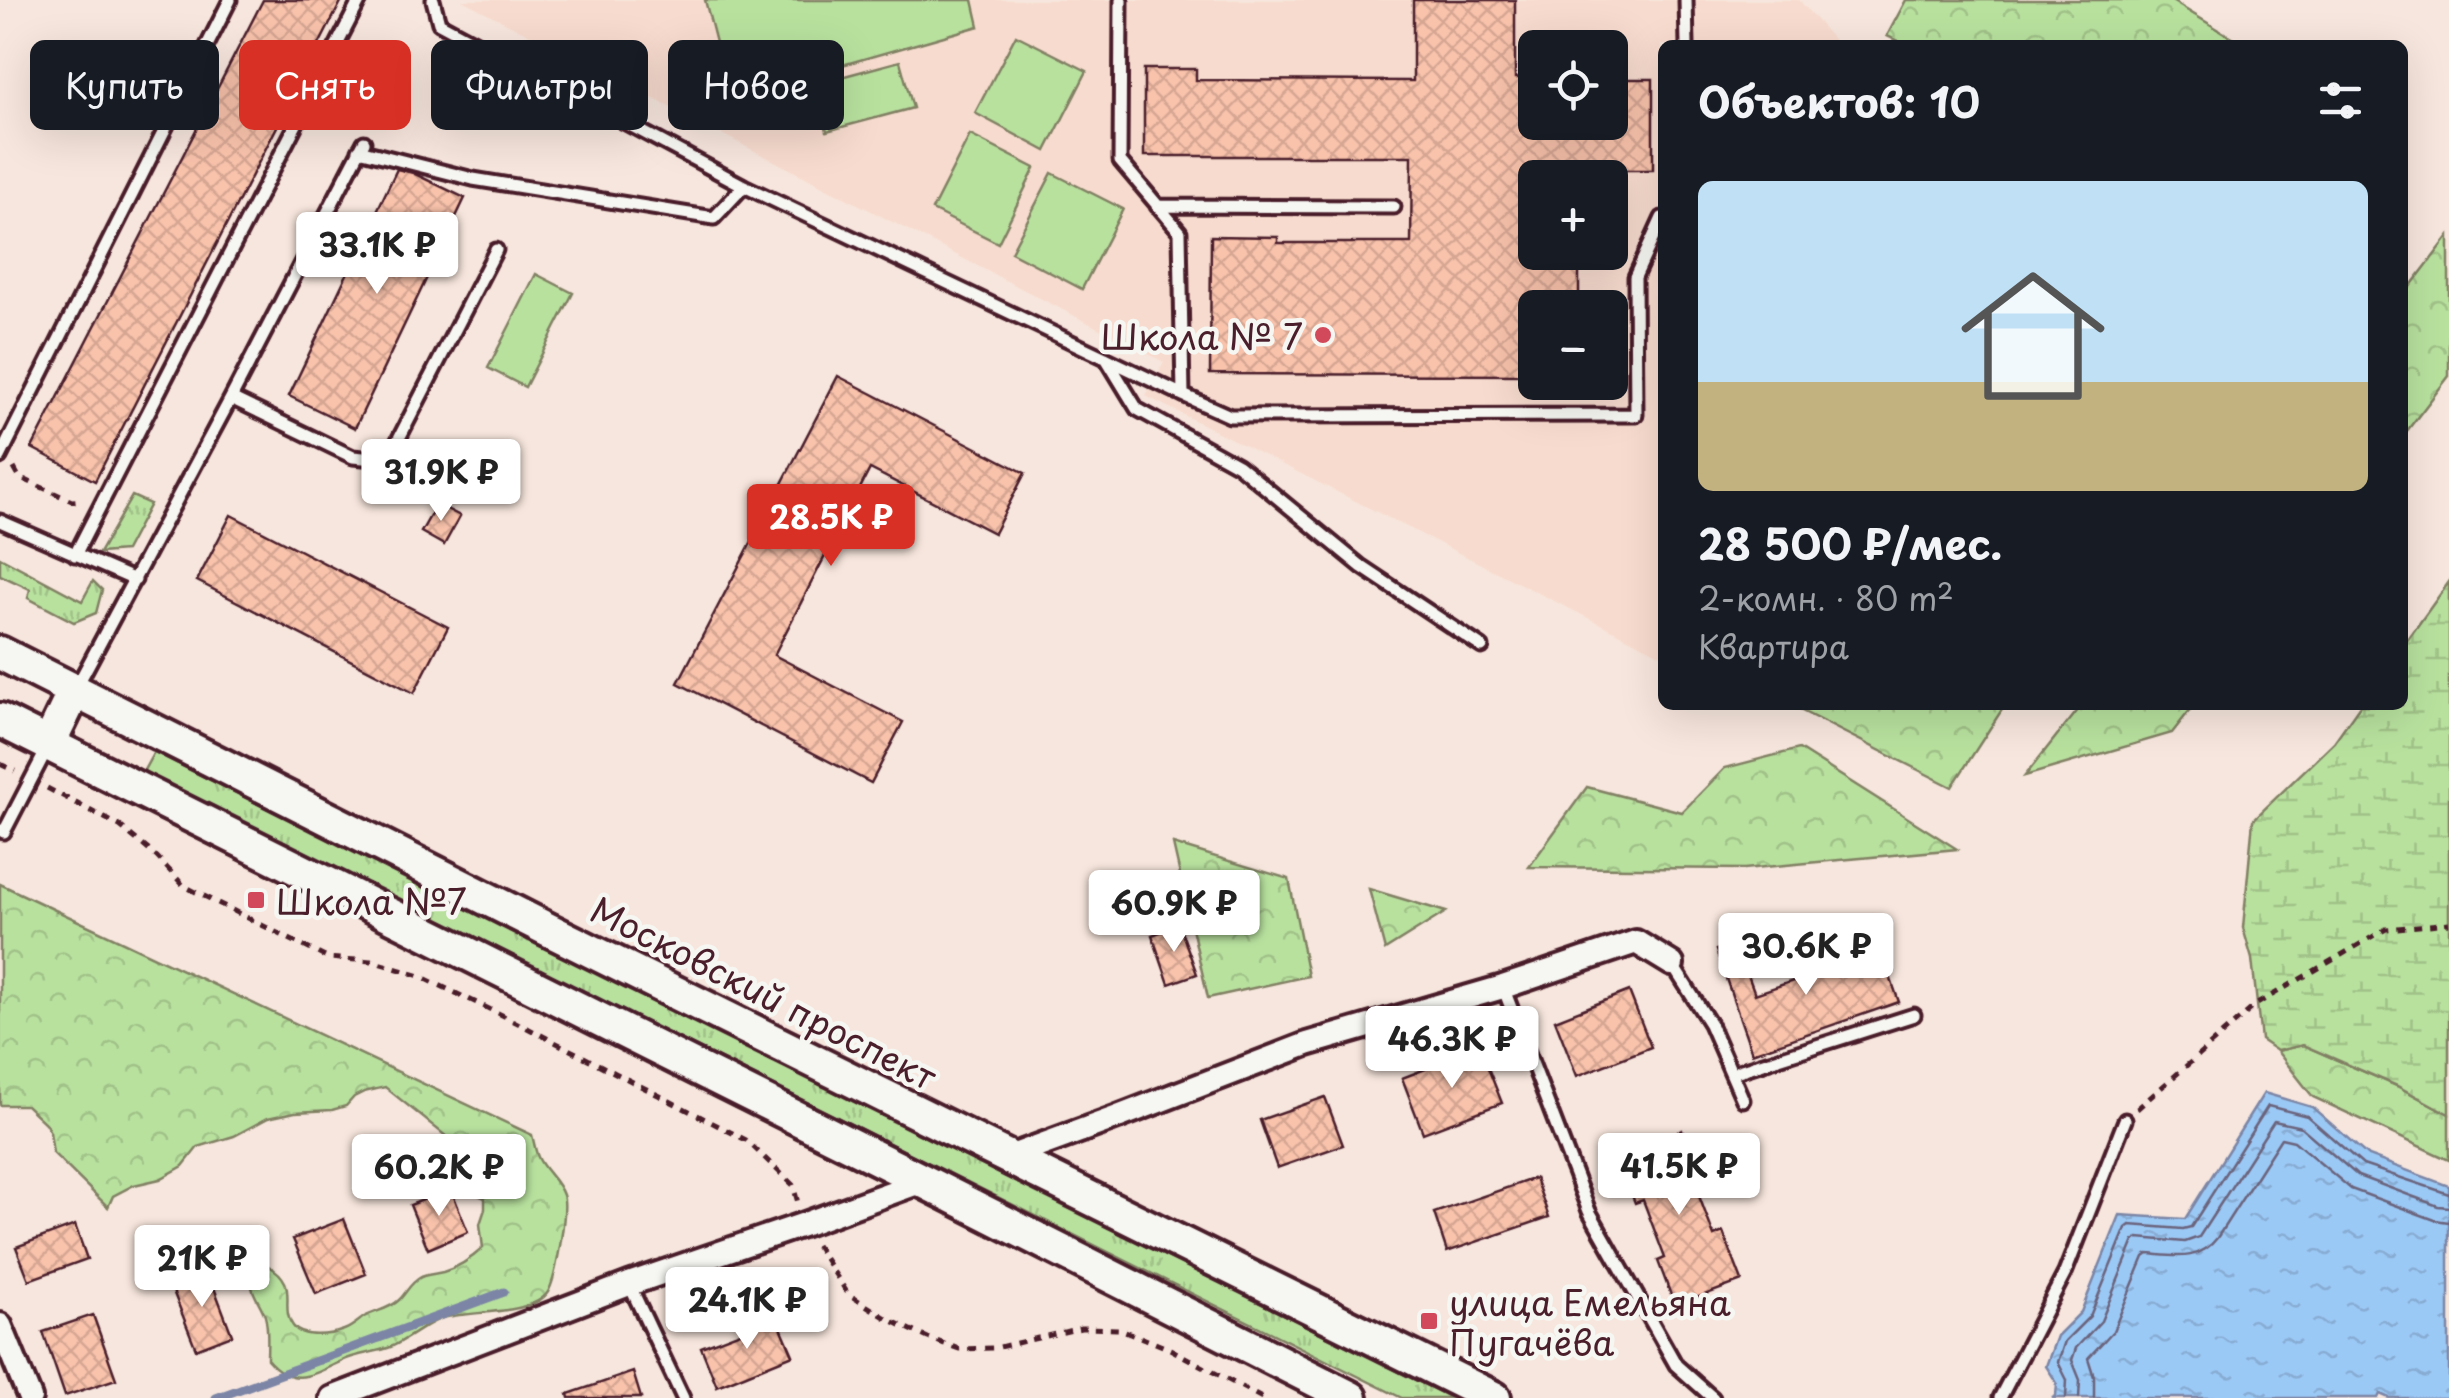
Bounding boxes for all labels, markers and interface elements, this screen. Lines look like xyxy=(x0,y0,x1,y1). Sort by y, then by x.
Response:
map controls xyxy=(1518,30,1628,400)
button: locate xyxy=(1518,30,1628,140)
chip: Купить xyxy=(30,40,219,130)
chip: Снять xyxy=(239,40,411,130)
chip: Фильтры xyxy=(431,40,648,130)
chip: Новое xyxy=(668,40,844,130)
text: Объектов: 10 xyxy=(1698,69,1980,132)
icon: filters xyxy=(2313,73,2368,128)
button: + xyxy=(1518,160,1628,270)
pin: 33.1K ₽ xyxy=(285,212,469,297)
text: 33.1K ₽ xyxy=(318,220,436,268)
icon: home xyxy=(1943,246,2123,426)
button: − xyxy=(1518,290,1628,400)
place label: Школа № 7 xyxy=(1101,309,1303,362)
marker: Школа № 7 xyxy=(1312,324,1334,346)
pin: 31.9K ₽ xyxy=(349,439,533,524)
text: 31.9K ₽ xyxy=(383,447,499,495)
pin: 28.5K ₽ xyxy=(739,484,923,569)
text: 28.5K ₽ xyxy=(769,492,893,540)
text: 28 500 ₽/мес. xyxy=(1698,511,2002,574)
text: 2-комн. · 80 m² xyxy=(1698,574,1954,622)
text: Квартира xyxy=(1698,622,1849,670)
pin: 60.9K ₽ xyxy=(1082,870,1266,955)
place label: Школа №7 xyxy=(276,874,467,927)
text: 60.9K ₽ xyxy=(1111,878,1237,926)
street label: Московский проспект xyxy=(582,882,947,1103)
marker: Школа №7 xyxy=(245,889,267,911)
pin: 30.6K ₽ xyxy=(1714,913,1898,998)
text: 30.6K ₽ xyxy=(1740,921,1872,969)
pin: 46.3K ₽ xyxy=(1360,1006,1544,1091)
text: 46.3K ₽ xyxy=(1387,1014,1517,1062)
pin: 41.5K ₽ xyxy=(1587,1133,1771,1218)
pin: 60.2K ₽ xyxy=(347,1134,531,1219)
text: 41.5K ₽ xyxy=(1620,1141,1738,1189)
text: 60.2K ₽ xyxy=(374,1142,504,1190)
pin: 21K ₽ xyxy=(132,1225,272,1310)
text: 21K ₽ xyxy=(156,1233,248,1281)
pin: 24.1K ₽ xyxy=(655,1267,839,1352)
text: 24.1K ₽ xyxy=(687,1275,807,1323)
place label: улица Емельяна Пугачёва xyxy=(1449,1275,1731,1368)
marker: улица Емельяна Пугачёва xyxy=(1418,1310,1440,1332)

